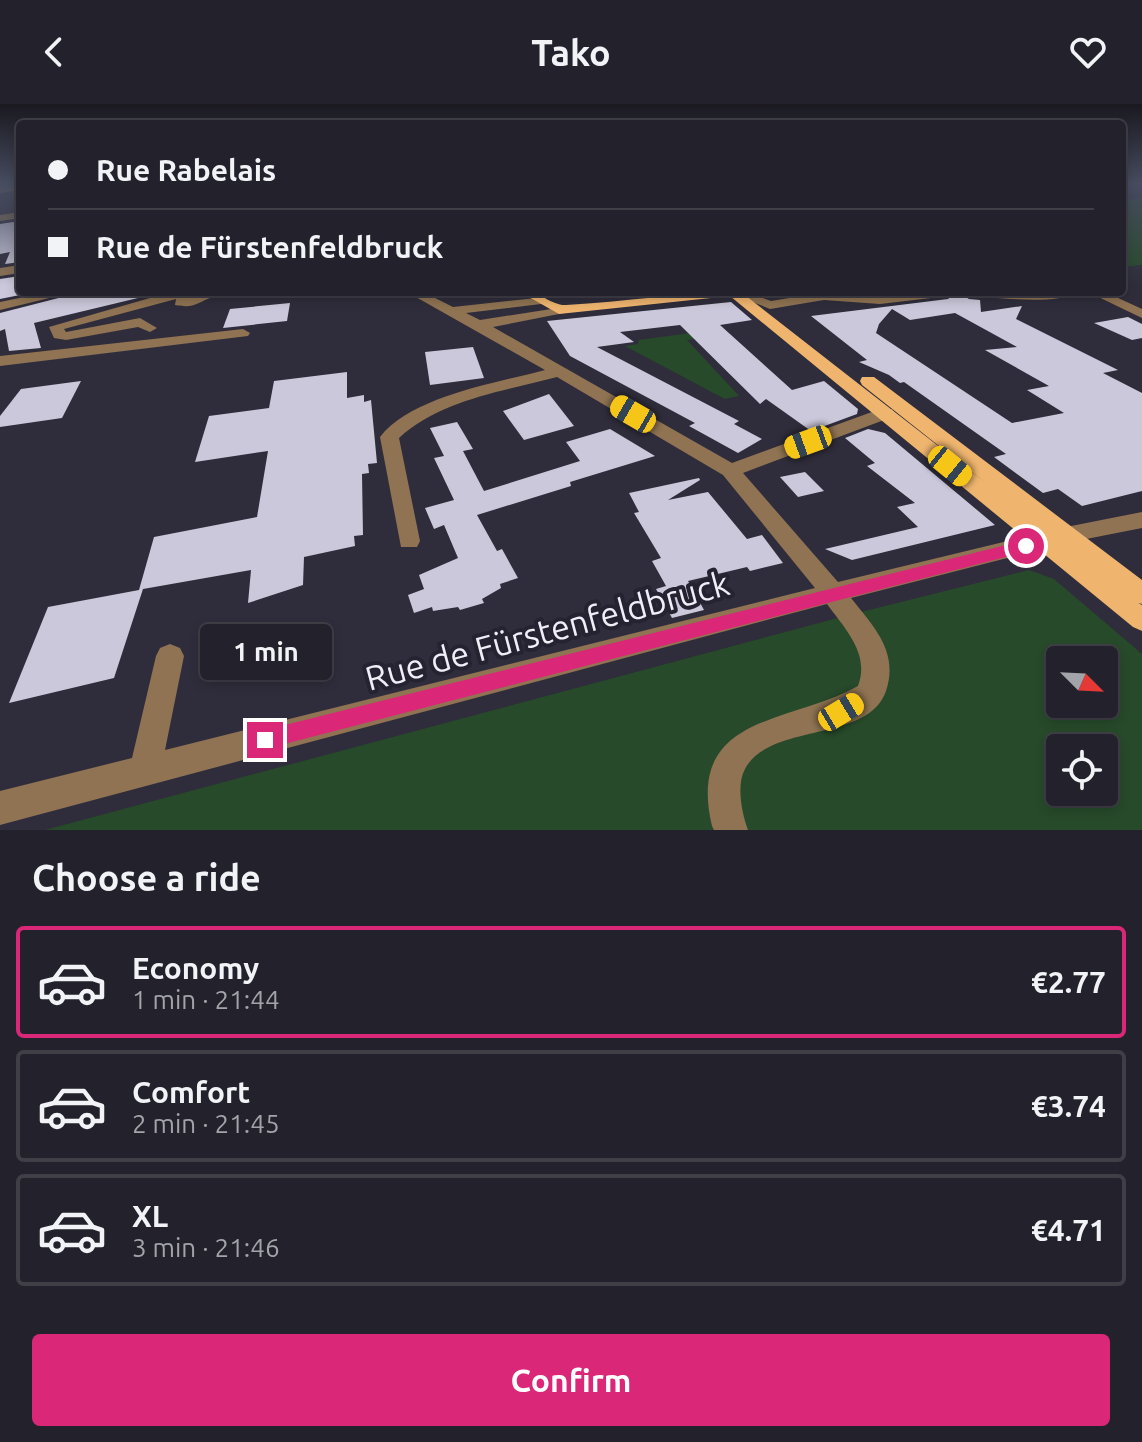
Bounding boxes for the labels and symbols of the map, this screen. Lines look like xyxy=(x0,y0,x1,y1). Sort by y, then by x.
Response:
car xyxy=(606,392,660,436)
car xyxy=(781,423,835,461)
car xyxy=(924,442,976,490)
route start xyxy=(1008,528,1044,564)
street label: Rue de Fürstenfeldbruck xyxy=(361,563,733,697)
callout: 1 min xyxy=(199,624,331,680)
north arrow xyxy=(1046,646,1118,718)
car xyxy=(814,689,868,735)
route end xyxy=(247,722,283,758)

